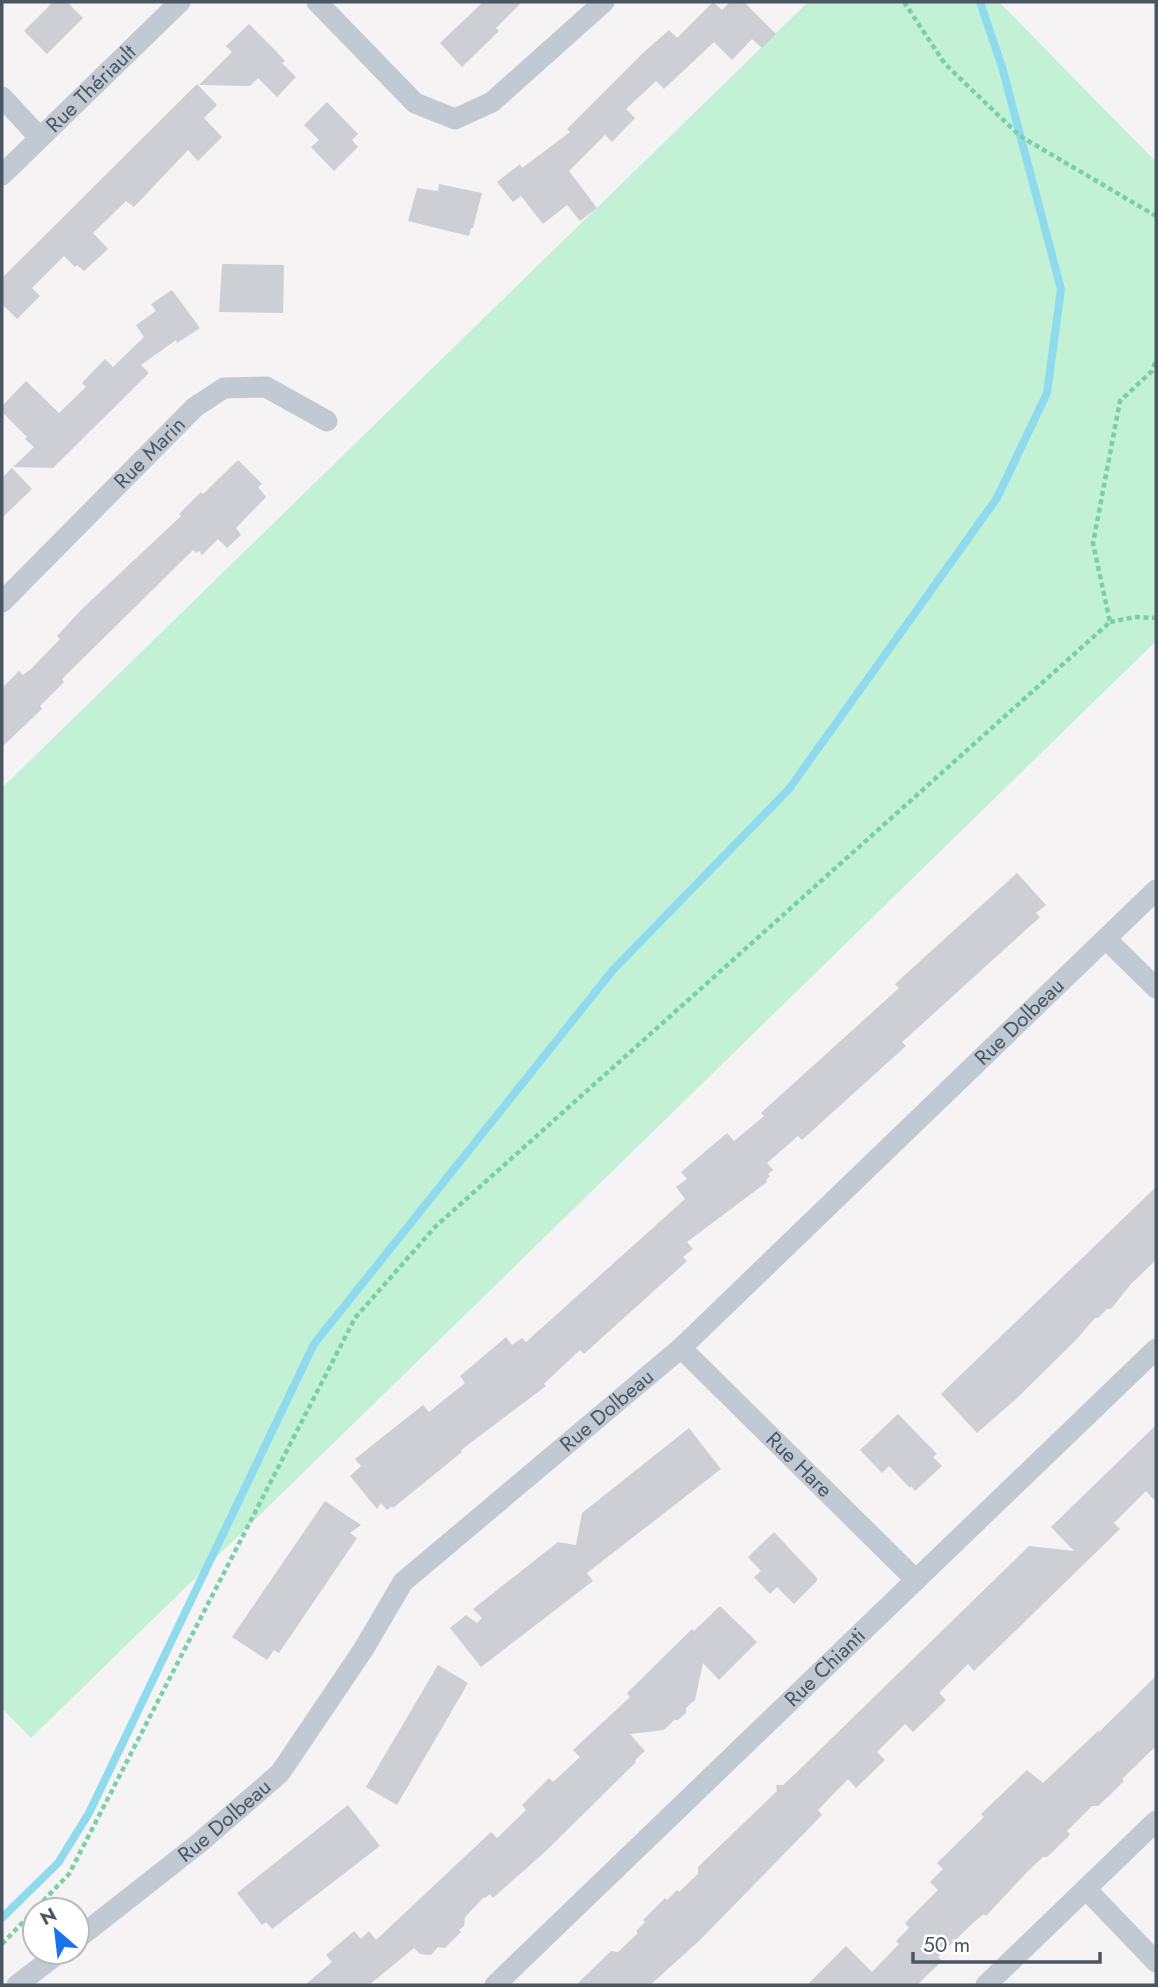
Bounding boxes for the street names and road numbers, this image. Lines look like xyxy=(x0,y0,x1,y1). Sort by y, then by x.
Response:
street label: Rue Thériault xyxy=(39,38,143,140)
street label: Rue Marin xyxy=(107,410,192,496)
street label: Rue Dolbeau xyxy=(968,971,1071,1072)
street label: Rue Dolbeau xyxy=(553,1362,660,1459)
street label: Rue Hare xyxy=(759,1425,839,1504)
street label: Rue Chianti xyxy=(778,1621,872,1714)
street label: Rue Dolbeau xyxy=(171,1772,278,1869)

